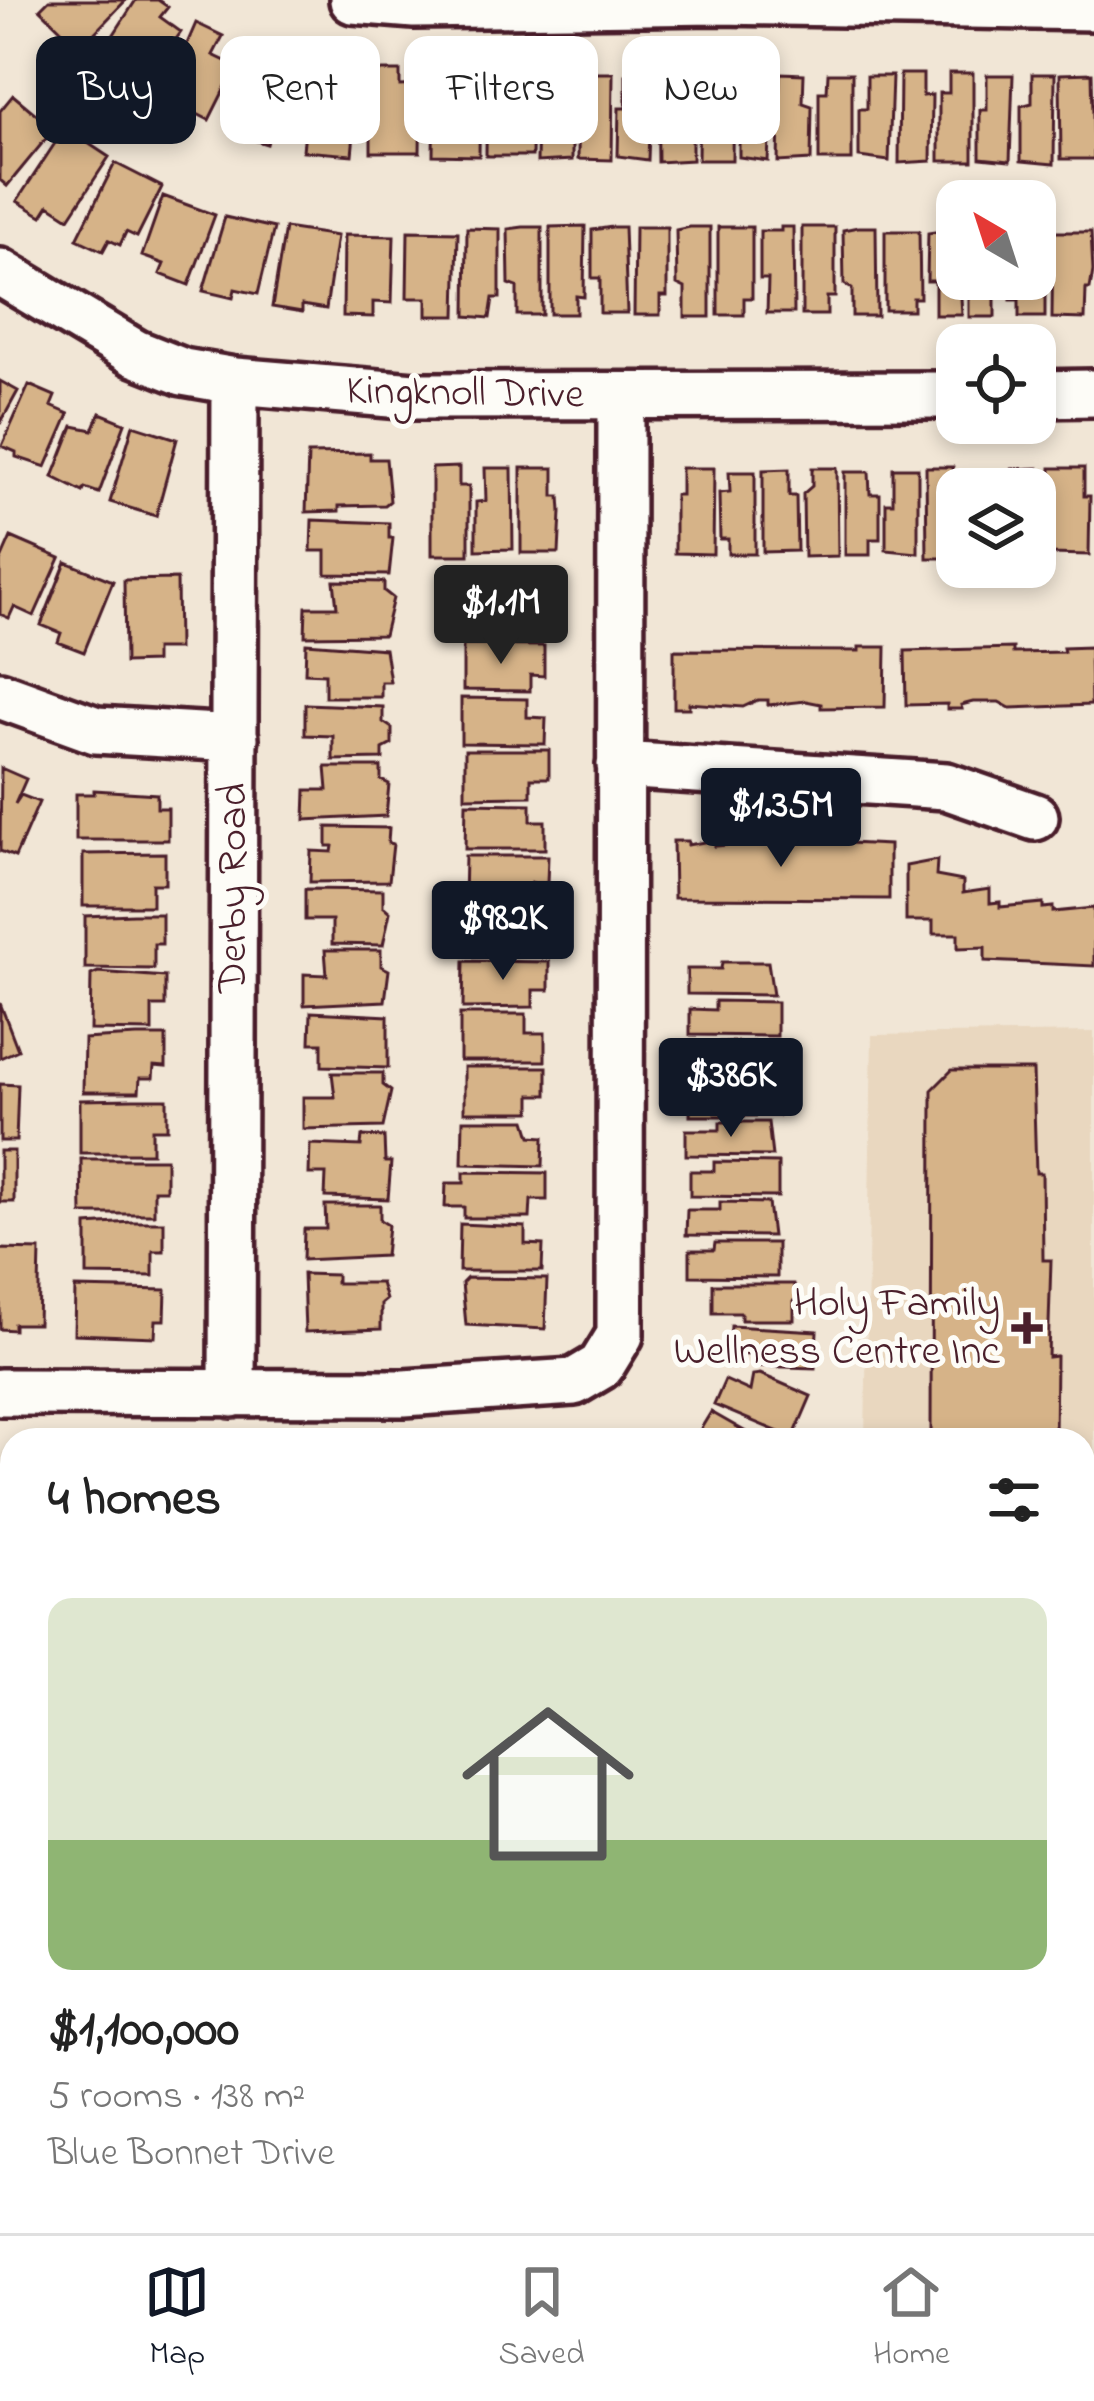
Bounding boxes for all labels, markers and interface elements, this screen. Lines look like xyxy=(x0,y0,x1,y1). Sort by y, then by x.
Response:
chip: Buy xyxy=(36,36,196,144)
chip: Rent xyxy=(220,36,380,144)
chip: Filters xyxy=(404,36,598,144)
chip: New xyxy=(622,36,780,144)
north arrow xyxy=(936,180,1056,300)
map controls xyxy=(936,180,1056,588)
button: locate xyxy=(936,324,1056,444)
street label: Kingknoll Drive xyxy=(346,361,585,427)
button: layers xyxy=(936,468,1056,588)
pin: $1.1M xyxy=(417,565,585,667)
text: $1.1M xyxy=(461,575,541,632)
pin: $1.35M xyxy=(683,768,879,870)
text: $1.35M xyxy=(728,778,834,835)
street label: Derby Road xyxy=(204,783,265,994)
pin: $982K xyxy=(419,881,587,983)
text: $982K xyxy=(459,891,547,948)
pin: $386K xyxy=(647,1038,815,1140)
text: $386K xyxy=(686,1048,776,1105)
place label: Holy Family Wellness Centre Inc xyxy=(673,1274,1000,1383)
marker: Holy Family Wellness Centre Inc xyxy=(1011,1312,1043,1344)
text: 4 homes xyxy=(48,1463,221,1538)
icon: filters xyxy=(981,1467,1047,1533)
icon: home xyxy=(440,1676,656,1892)
text: $1,100,000 xyxy=(48,1994,239,2069)
text: 5 rooms · 138 m² xyxy=(48,2069,305,2126)
text: Blue Bonnet Drive xyxy=(48,2126,335,2183)
tab: Map xyxy=(144,2259,210,2379)
tab: Saved xyxy=(499,2259,585,2379)
tab: Home xyxy=(873,2259,950,2379)

